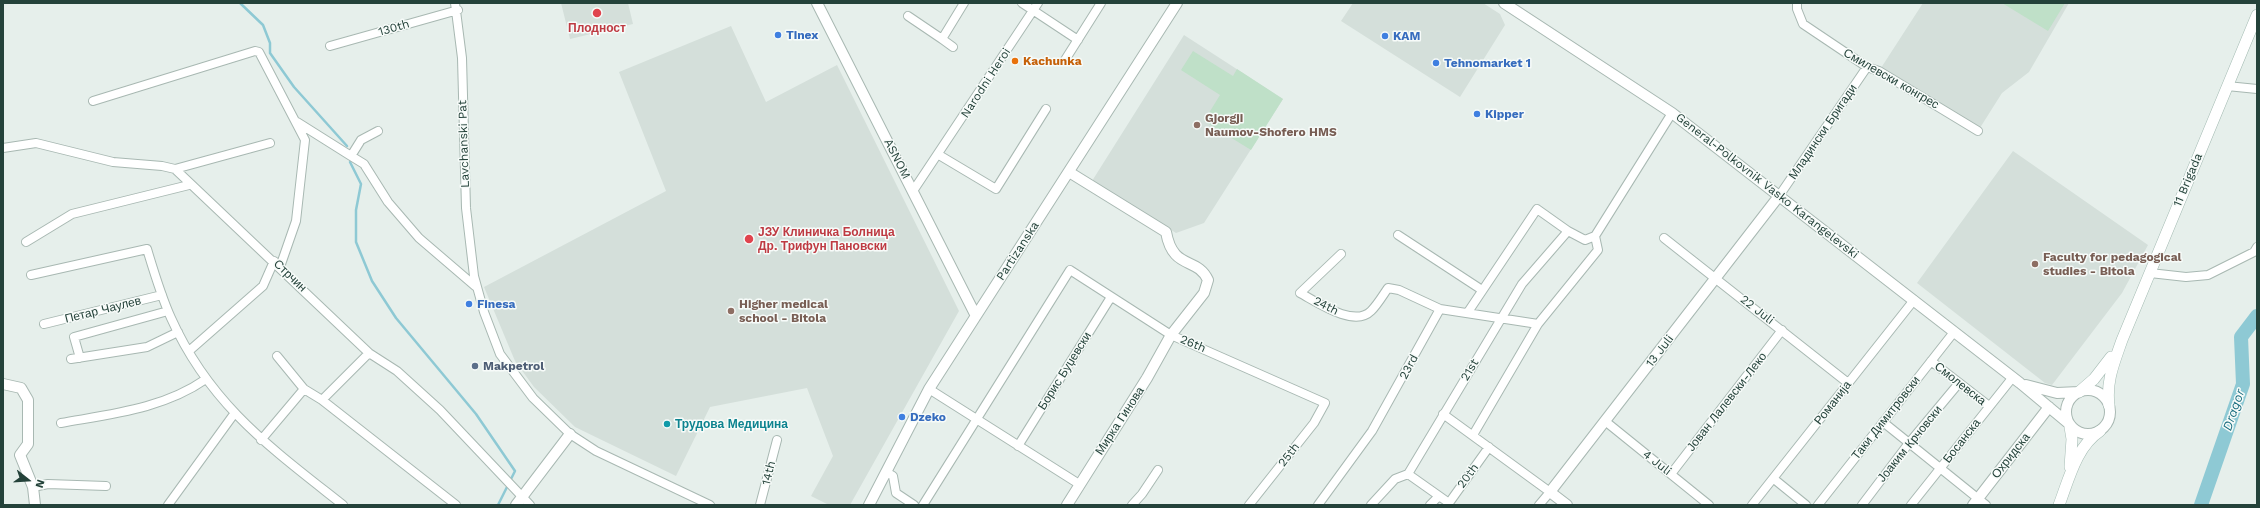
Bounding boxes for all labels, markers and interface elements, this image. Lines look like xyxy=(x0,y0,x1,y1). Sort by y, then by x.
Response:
marker: Плодност xyxy=(591,7,603,19)
street label: 130th xyxy=(377,17,411,39)
place label: Плодност xyxy=(568,21,626,35)
place label: Tinex xyxy=(786,28,818,42)
place label: KAM xyxy=(1393,29,1420,43)
marker: Tinex xyxy=(773,30,783,40)
marker: KAM xyxy=(1380,31,1390,41)
street label: Narodni Heroi xyxy=(958,45,1014,121)
street label: Смилевски конгрес xyxy=(1841,46,1941,112)
place label: Kachunka xyxy=(1023,54,1082,68)
marker: Kachunka xyxy=(1010,56,1020,66)
place label: Tehnomarket 1 xyxy=(1444,56,1531,70)
marker: Tehnomarket 1 xyxy=(1431,58,1441,68)
street label: Младински Бригади xyxy=(1786,82,1860,182)
street label: Lavchanski Pat xyxy=(455,100,473,188)
place label: Kipper xyxy=(1485,107,1524,121)
marker: Kipper xyxy=(1472,109,1482,119)
street label: General-Polkovnik Vasko Karangelevski xyxy=(1673,110,1861,262)
place label: Gjorgji Naumov-Shofero HMS xyxy=(1205,111,1337,139)
marker: Gjorgji Naumov-Shofero HMS xyxy=(1192,120,1202,130)
street label: ASNOM xyxy=(881,136,913,182)
street label: 11 Brigada xyxy=(2170,151,2206,209)
street label: Partizanska xyxy=(994,219,1042,283)
place label: ЈЗУ Клиничка Болница Др. Трифун Пановски xyxy=(758,225,895,253)
marker: ЈЗУ Клиничка Болница Др. Трифун Пановски xyxy=(743,233,755,245)
place label: Faculty for pedagogical studies - Bitola xyxy=(2043,250,2182,278)
street label: Стрчин xyxy=(271,257,309,295)
marker: Faculty for pedagogical studies - Bitola xyxy=(2030,259,2040,269)
street label: 22 Juli xyxy=(1737,292,1777,328)
street label: Петар Чаулев xyxy=(63,294,143,326)
street label: 24th xyxy=(1311,294,1341,318)
place label: Finesa xyxy=(477,297,516,311)
place label: Higher medical school - Bitola xyxy=(739,297,828,325)
marker: Finesa xyxy=(464,299,474,309)
marker: Higher medical school - Bitola xyxy=(726,306,736,316)
street label: Борис Буџевски xyxy=(1035,329,1095,413)
street label: 26th xyxy=(1178,332,1208,356)
street label: 13 Juli xyxy=(1643,332,1677,370)
street label: Јован Лалевски-Леко xyxy=(1684,350,1770,454)
street label: 23rd xyxy=(1396,352,1422,382)
street label: 21st xyxy=(1458,356,1482,384)
place label: Makpetrol xyxy=(483,359,544,373)
street label: Смолевска xyxy=(1931,359,1989,409)
marker: Makpetrol xyxy=(470,361,480,371)
street label: Таки Димитровски xyxy=(1849,373,1923,463)
street label: Романија xyxy=(1811,378,1855,428)
street label: Мирка Гинова xyxy=(1093,384,1147,458)
water label: Dragor xyxy=(2220,387,2248,433)
street label: Јоаким Крчовски xyxy=(1875,403,1945,485)
place label: Dzeko xyxy=(910,410,946,424)
marker: Dzeko xyxy=(897,412,907,422)
street label: Босанска xyxy=(1940,416,1984,466)
place label: Трудова Медицина xyxy=(675,417,788,431)
marker: Трудова Медицина xyxy=(662,419,672,429)
street label: Охридска xyxy=(1989,430,2033,482)
street label: 25th xyxy=(1275,440,1303,470)
street label: 4 Juli xyxy=(1640,447,1674,479)
street label: 14th xyxy=(759,459,779,487)
north arrow xyxy=(8,460,48,500)
street label: 20th xyxy=(1454,461,1482,491)
text: N xyxy=(33,478,47,489)

